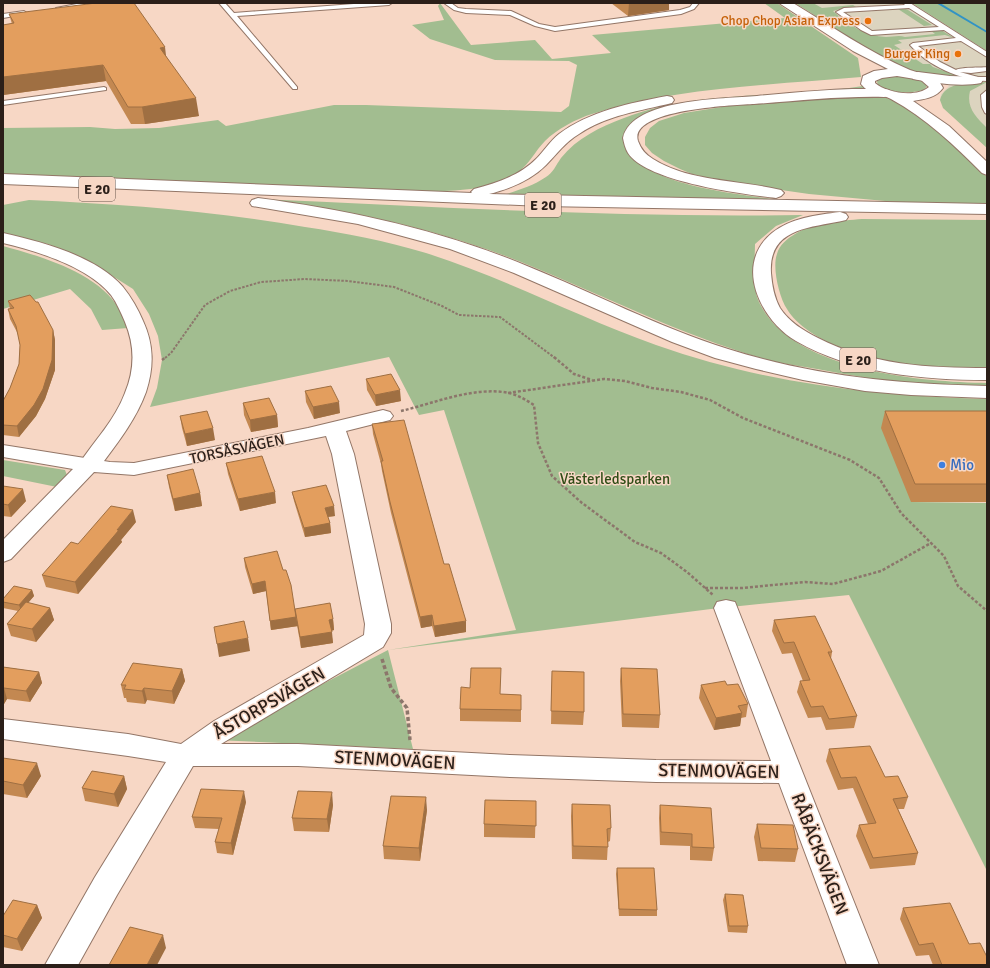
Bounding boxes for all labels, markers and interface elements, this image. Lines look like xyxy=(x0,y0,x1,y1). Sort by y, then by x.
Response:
place label: Chop Chop Asian Express xyxy=(721,13,860,29)
marker: Chop Chop Asian Express xyxy=(863,16,873,26)
place label: Burger King xyxy=(884,46,950,62)
marker: Burger King xyxy=(953,49,963,59)
road number: E 20 xyxy=(79,177,115,201)
road number: E 20 xyxy=(525,193,561,217)
road number: E 20 xyxy=(840,348,876,372)
street label: TORSÅSVÄGEN xyxy=(188,430,286,468)
place label: Mio xyxy=(950,456,974,474)
marker: Mio xyxy=(937,460,947,470)
park label: Västerledsparken xyxy=(560,470,670,488)
street label: ÅSTORPSVÄGEN xyxy=(209,662,329,744)
street label: STENMOVÄGEN xyxy=(334,746,456,774)
street label: STENMOVÄGEN xyxy=(658,759,780,783)
street label: RÅBÄCKSVÄGEN xyxy=(787,790,853,918)

